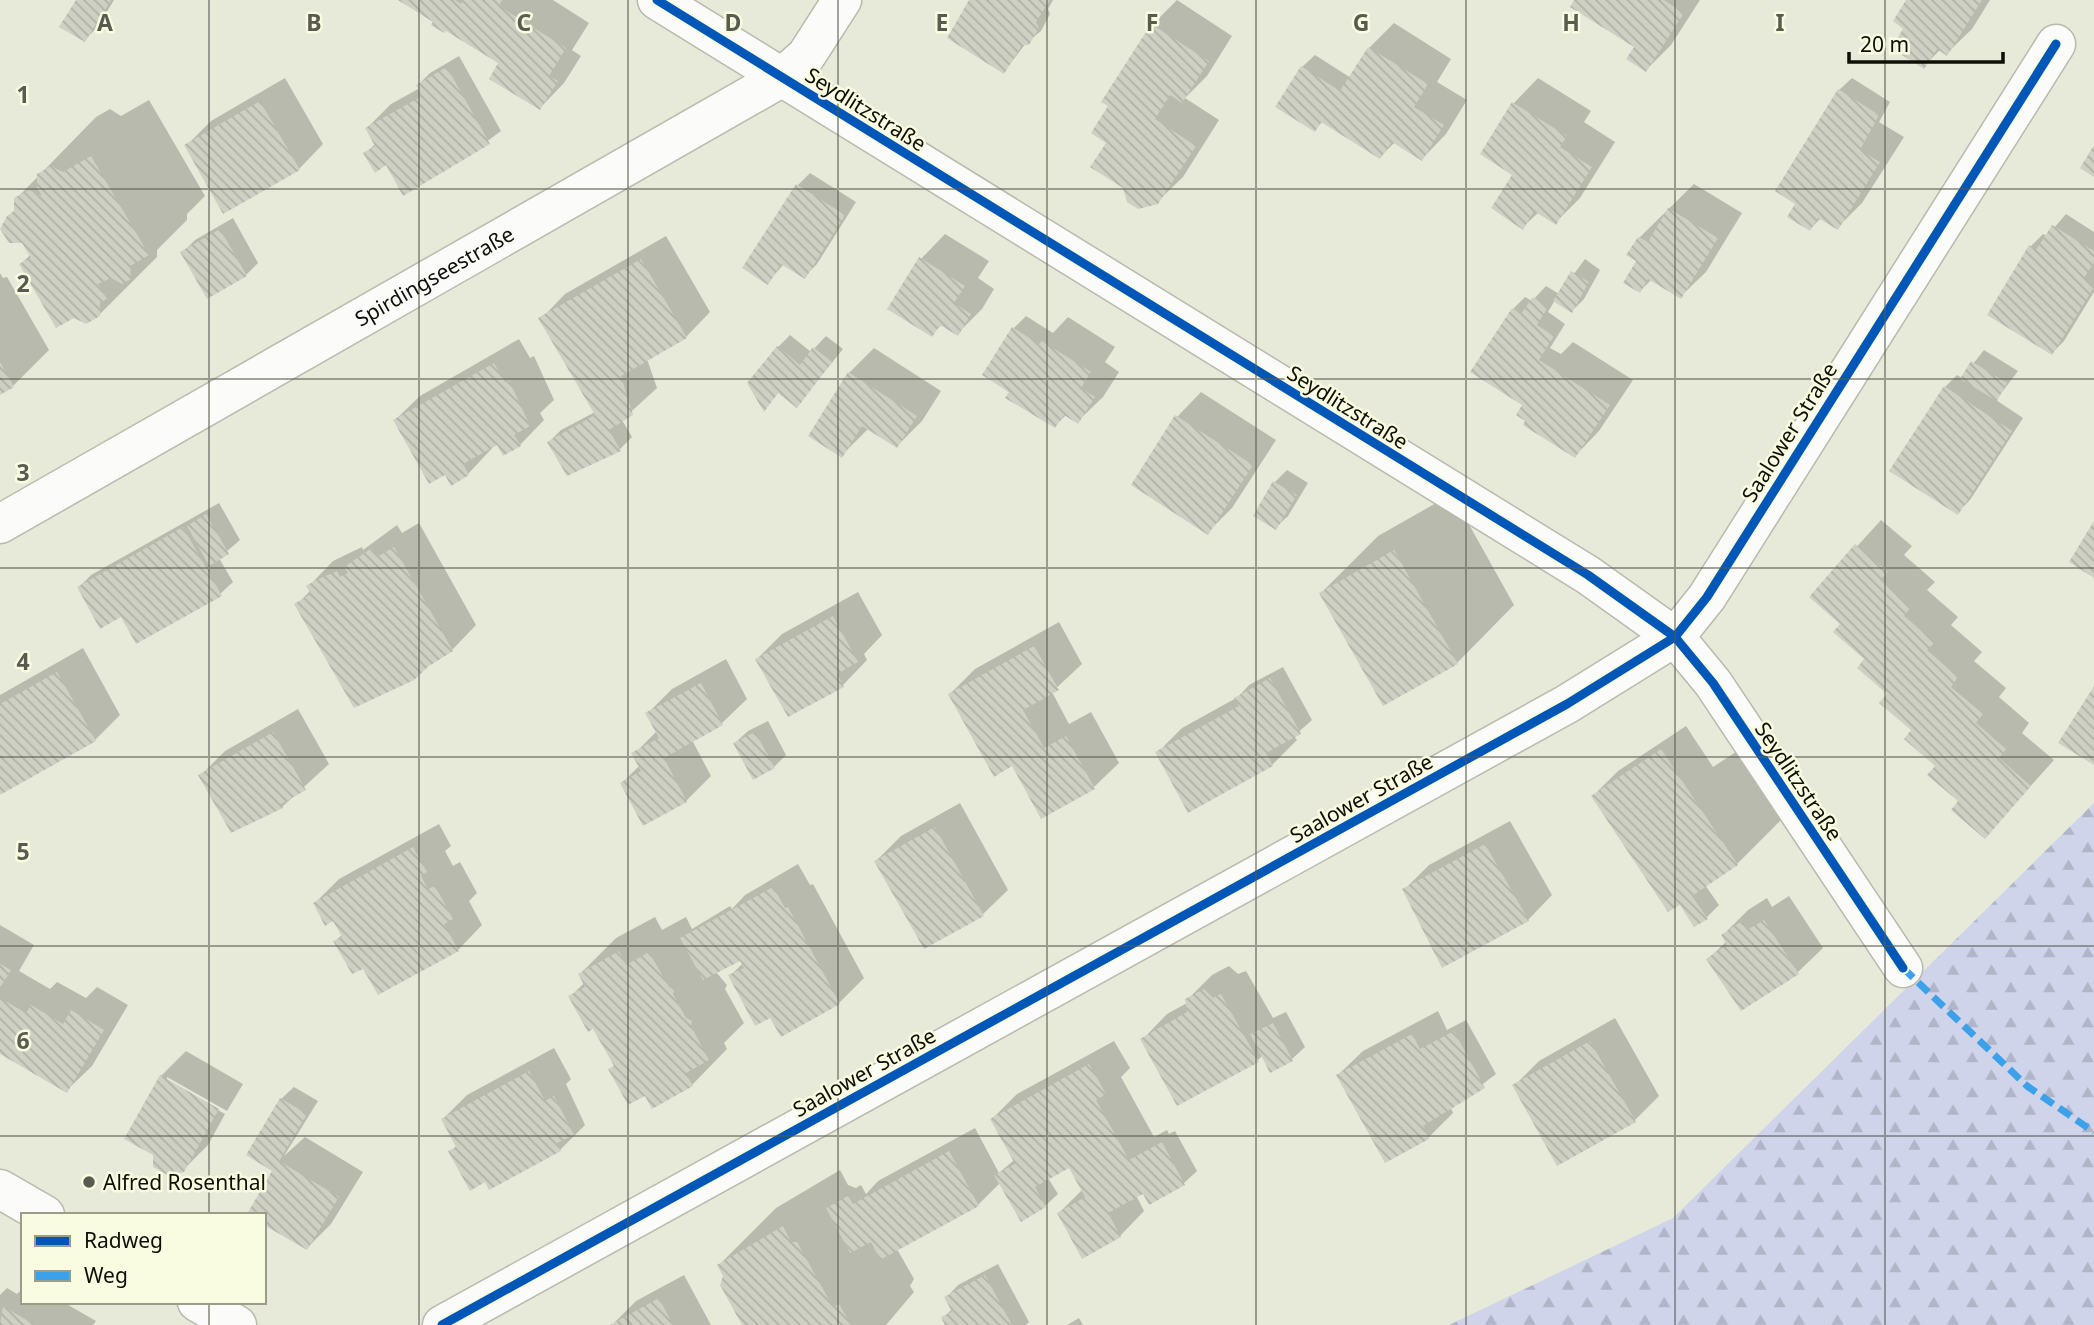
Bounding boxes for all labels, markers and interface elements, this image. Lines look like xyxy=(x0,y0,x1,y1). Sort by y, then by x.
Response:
text: A xyxy=(97,6,113,38)
text: B xyxy=(306,6,322,38)
text: C xyxy=(517,6,532,38)
text: D xyxy=(725,6,741,38)
text: E xyxy=(936,6,948,38)
text: F xyxy=(1146,6,1158,38)
text: G xyxy=(1353,6,1369,38)
text: H xyxy=(1562,6,1580,38)
text: I xyxy=(1776,6,1785,38)
scale bar xyxy=(1849,21,2003,65)
text: 20 m xyxy=(1860,30,1909,58)
street label: Seydlitzstraße xyxy=(800,61,932,157)
text: 1 xyxy=(16,78,30,110)
street label: Spirdingseestraße xyxy=(350,220,519,333)
text: 2 xyxy=(16,267,30,299)
street label: Saalower Straße xyxy=(1735,357,1843,507)
street label: Seydlitzstraße xyxy=(1282,359,1414,455)
text: 3 xyxy=(16,456,30,488)
text: 4 xyxy=(16,645,30,677)
street label: Seydlitzstraße xyxy=(1749,716,1849,846)
street label: Saalower Straße xyxy=(1284,747,1438,849)
text: 5 xyxy=(16,835,30,867)
street label: Saalower Straße xyxy=(787,1021,941,1123)
text: 6 xyxy=(16,1024,30,1056)
place label: Alfred Rosenthal xyxy=(103,1168,266,1196)
marker: Alfred Rosenthal xyxy=(81,1174,97,1190)
legend xyxy=(21,1213,266,1304)
text: Radweg xyxy=(84,1226,163,1254)
text: Weg xyxy=(84,1261,128,1289)

